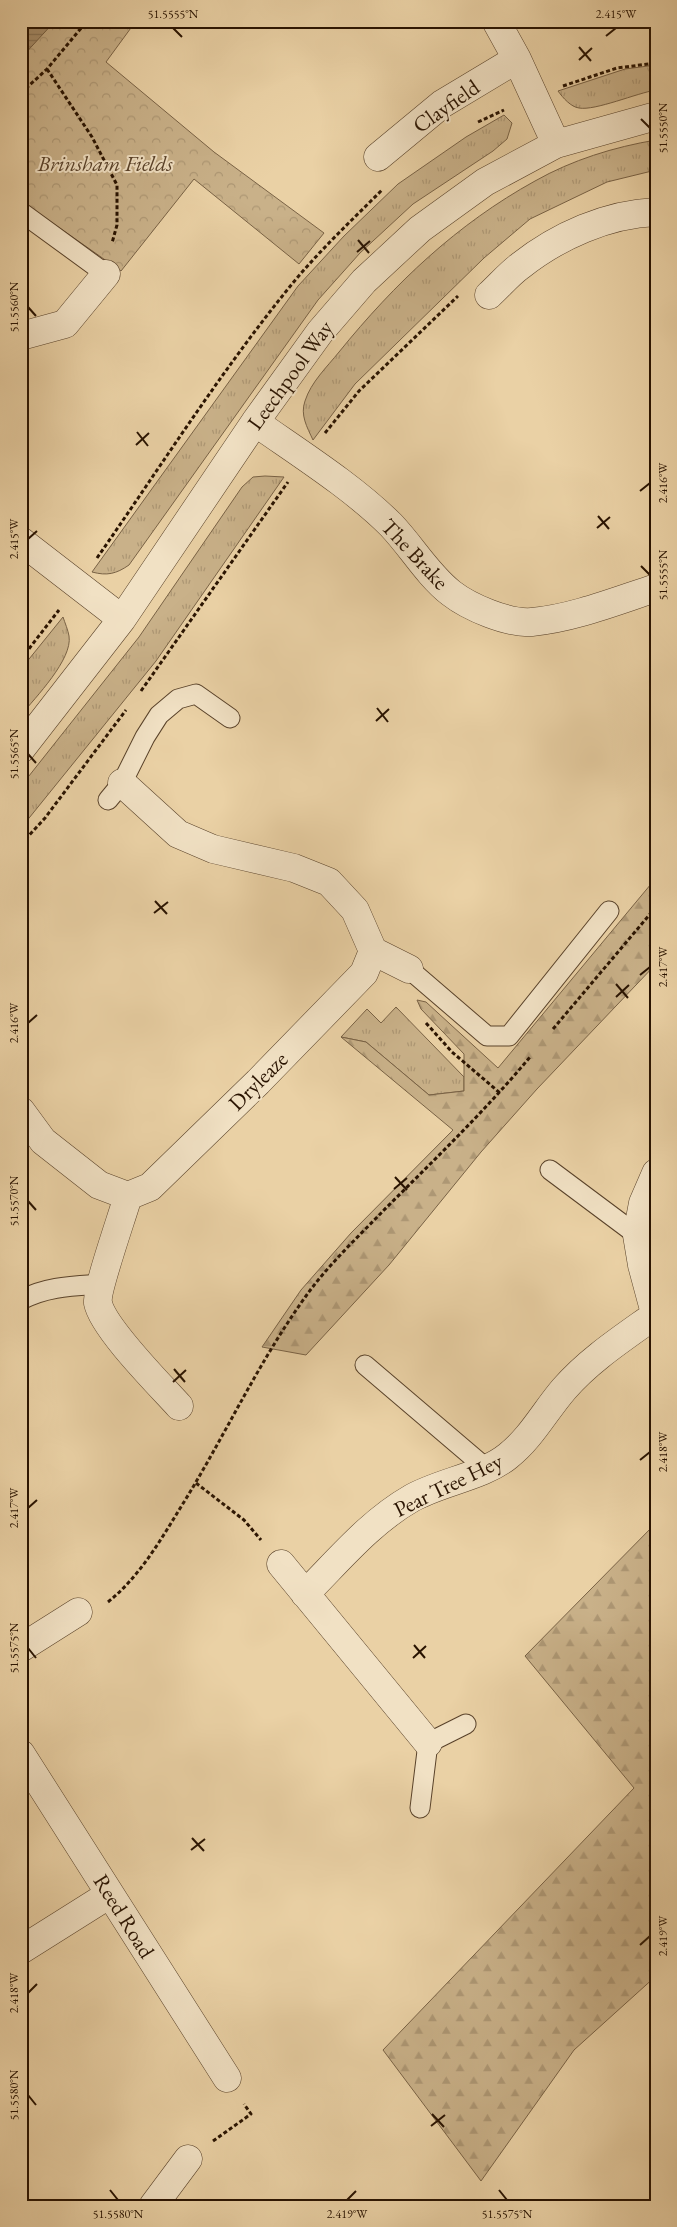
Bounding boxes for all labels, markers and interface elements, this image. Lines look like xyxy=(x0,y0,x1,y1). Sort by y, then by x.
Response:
text: 51.5555°N xyxy=(148,6,199,22)
text: 2.415°W xyxy=(596,6,637,22)
street label: Clayfield xyxy=(407,72,486,140)
text: 51.5550°N xyxy=(655,102,671,153)
park label: Brinsham Fields xyxy=(36,149,173,178)
text: 51.5560°N xyxy=(6,281,22,332)
street label: Leechpool Way xyxy=(240,314,340,436)
text: 2.416°W xyxy=(655,462,671,503)
street label: The Brake xyxy=(375,512,456,596)
text: 2.415°W xyxy=(6,518,22,559)
text: 51.5555°N xyxy=(655,549,671,600)
text: 51.5565°N xyxy=(6,728,22,779)
text: 2.417°W xyxy=(655,946,671,987)
text: 2.416°W xyxy=(6,1002,22,1043)
street label: Dryleaze xyxy=(222,1045,294,1117)
text: 51.5570°N xyxy=(6,1175,22,1226)
text: 2.418°W xyxy=(655,1431,671,1472)
street label: Pear Tree Hey xyxy=(389,1446,507,1524)
text: 2.417°W xyxy=(6,1487,22,1528)
text: 51.5575°N xyxy=(6,1622,22,1673)
street label: Reed Road xyxy=(87,1868,162,1964)
text: 2.419°W xyxy=(655,1915,671,1956)
text: 2.418°W xyxy=(6,1972,22,2013)
text: 51.5580°N xyxy=(6,2069,22,2120)
text: 51.5580°N xyxy=(93,2206,144,2222)
text: 2.419°W xyxy=(327,2206,368,2222)
text: 51.5575°N xyxy=(482,2206,533,2222)

